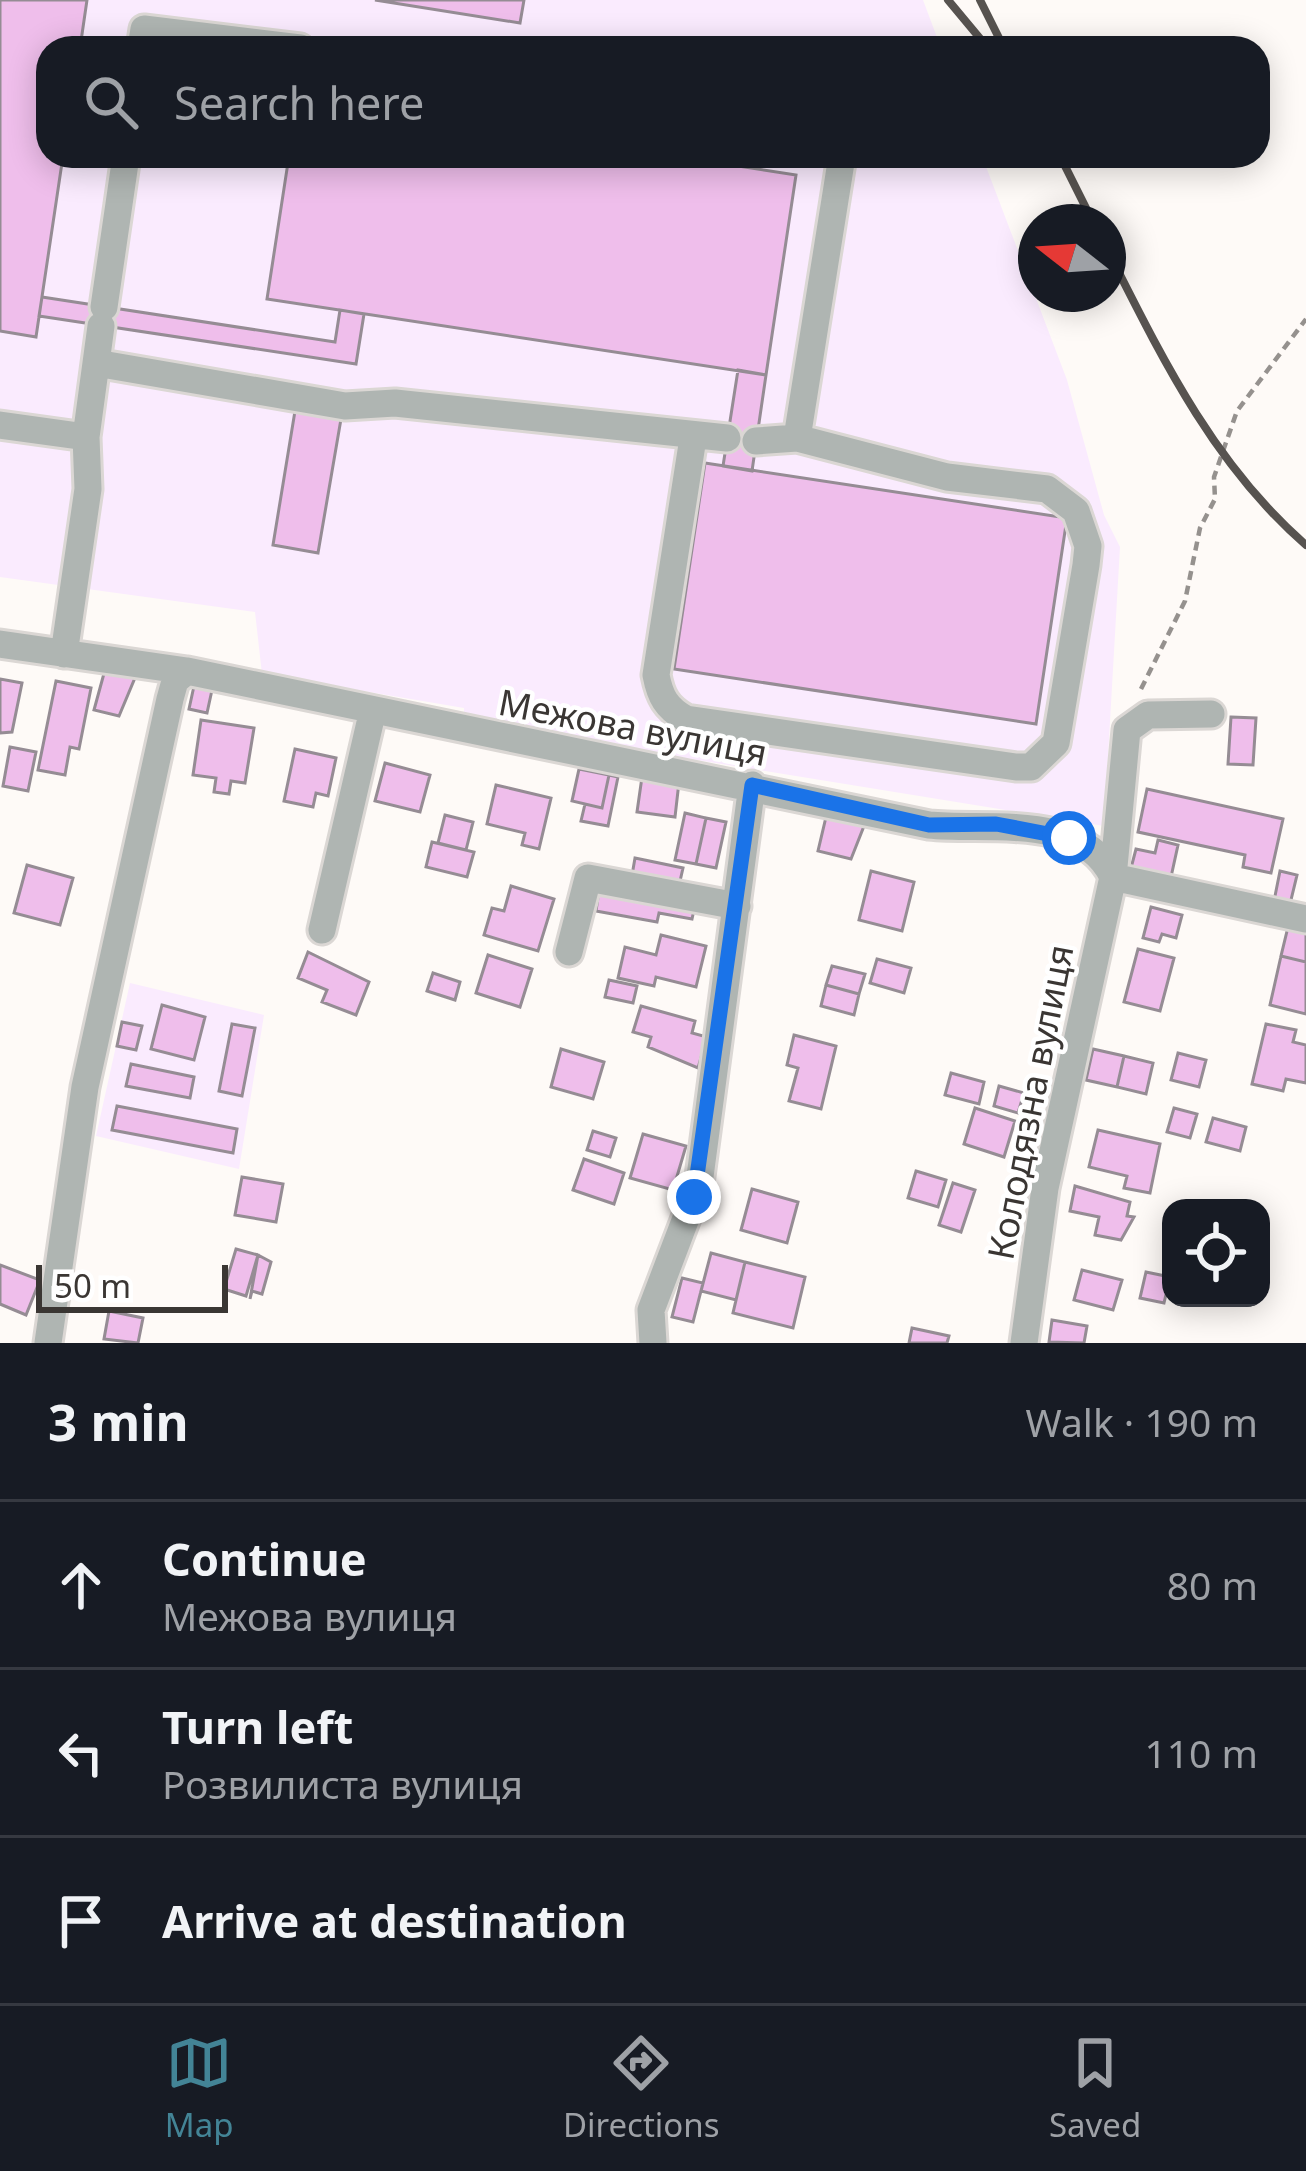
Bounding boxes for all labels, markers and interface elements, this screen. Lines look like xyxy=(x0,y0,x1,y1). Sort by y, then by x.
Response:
search box xyxy=(36,36,1270,168)
icon: search xyxy=(78,69,144,135)
text: Search here xyxy=(174,72,424,133)
north arrow xyxy=(1018,204,1126,312)
street label: Межова вулиця xyxy=(495,677,771,777)
route start xyxy=(1042,811,1096,865)
street label: Колодязна вулиця xyxy=(975,940,1085,1264)
route end xyxy=(667,1170,721,1224)
map controls xyxy=(1162,1199,1270,1307)
button: locate xyxy=(1162,1199,1270,1307)
scale bar xyxy=(36,1259,228,1312)
text: 50 m xyxy=(54,1263,131,1308)
text: 3 min xyxy=(48,1386,189,1456)
text: Walk · 190 m xyxy=(1025,1395,1258,1448)
text: Continue xyxy=(162,1528,367,1589)
icon: ahead xyxy=(48,1552,114,1618)
text: 80 m xyxy=(1167,1558,1258,1611)
text: Межова вулиця xyxy=(162,1589,457,1642)
text: Turn left xyxy=(162,1696,353,1757)
icon: left xyxy=(48,1720,114,1786)
text: 110 m xyxy=(1144,1726,1258,1779)
text: Розвилиста вулиця xyxy=(162,1757,523,1810)
icon: arrive xyxy=(48,1888,114,1954)
text: Arrive at destination xyxy=(162,1890,627,1951)
tab: Map xyxy=(165,2030,233,2147)
tab: Directions xyxy=(563,2030,720,2147)
tab: Saved xyxy=(1049,2030,1141,2147)

